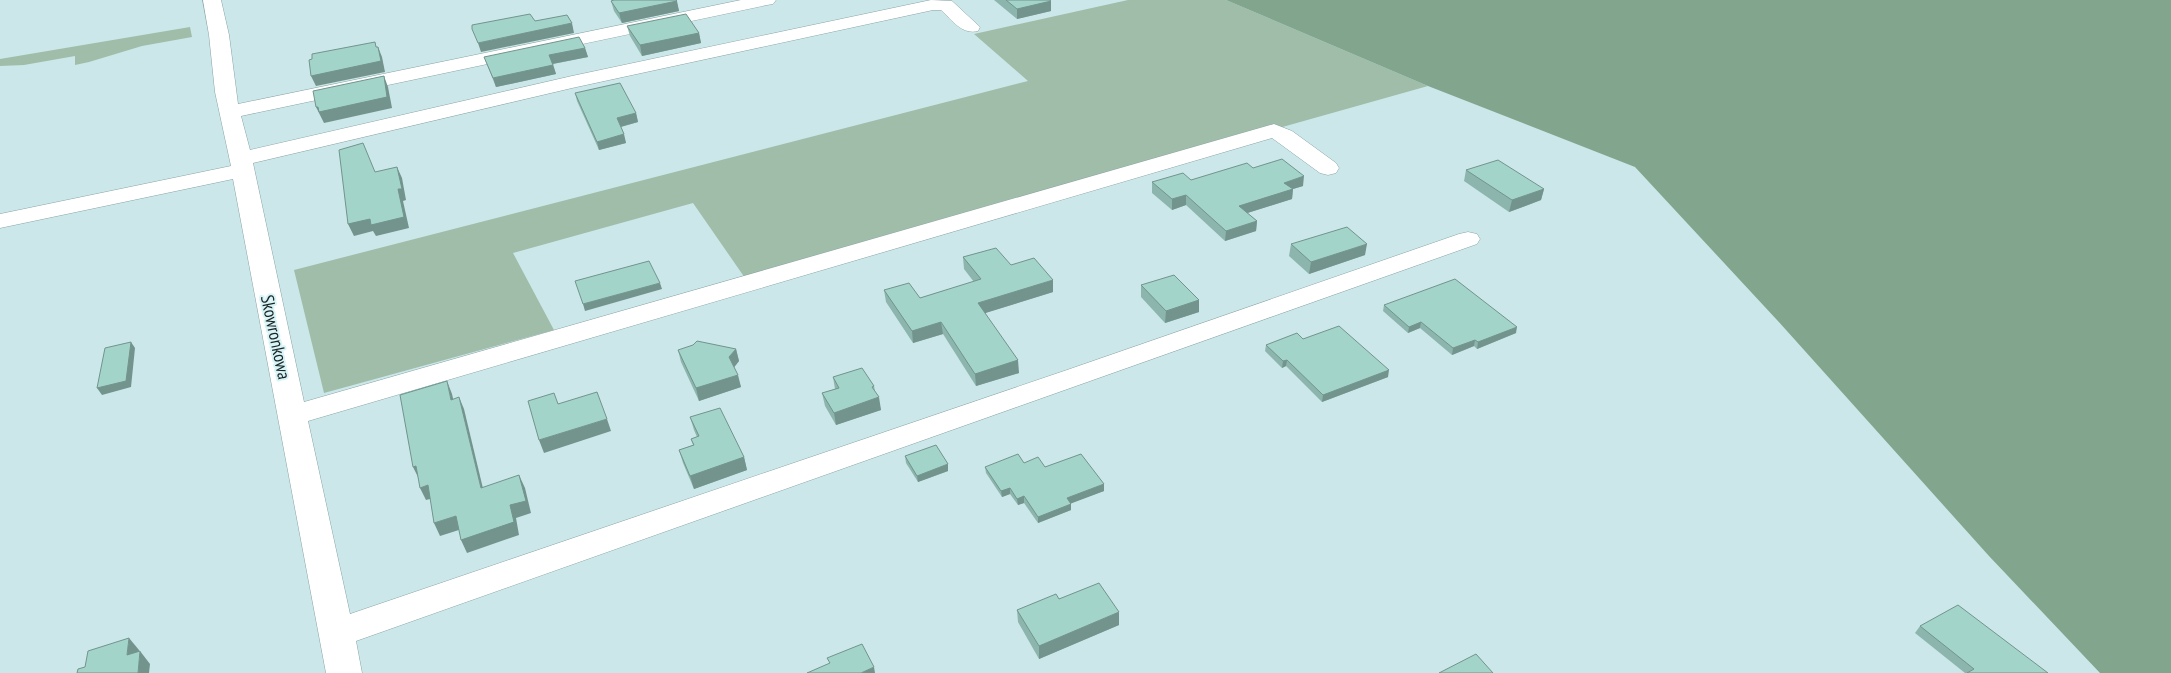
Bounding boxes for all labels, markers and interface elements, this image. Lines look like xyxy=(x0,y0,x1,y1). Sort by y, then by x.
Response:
street label: Skowronkowa xyxy=(256,293,296,381)

